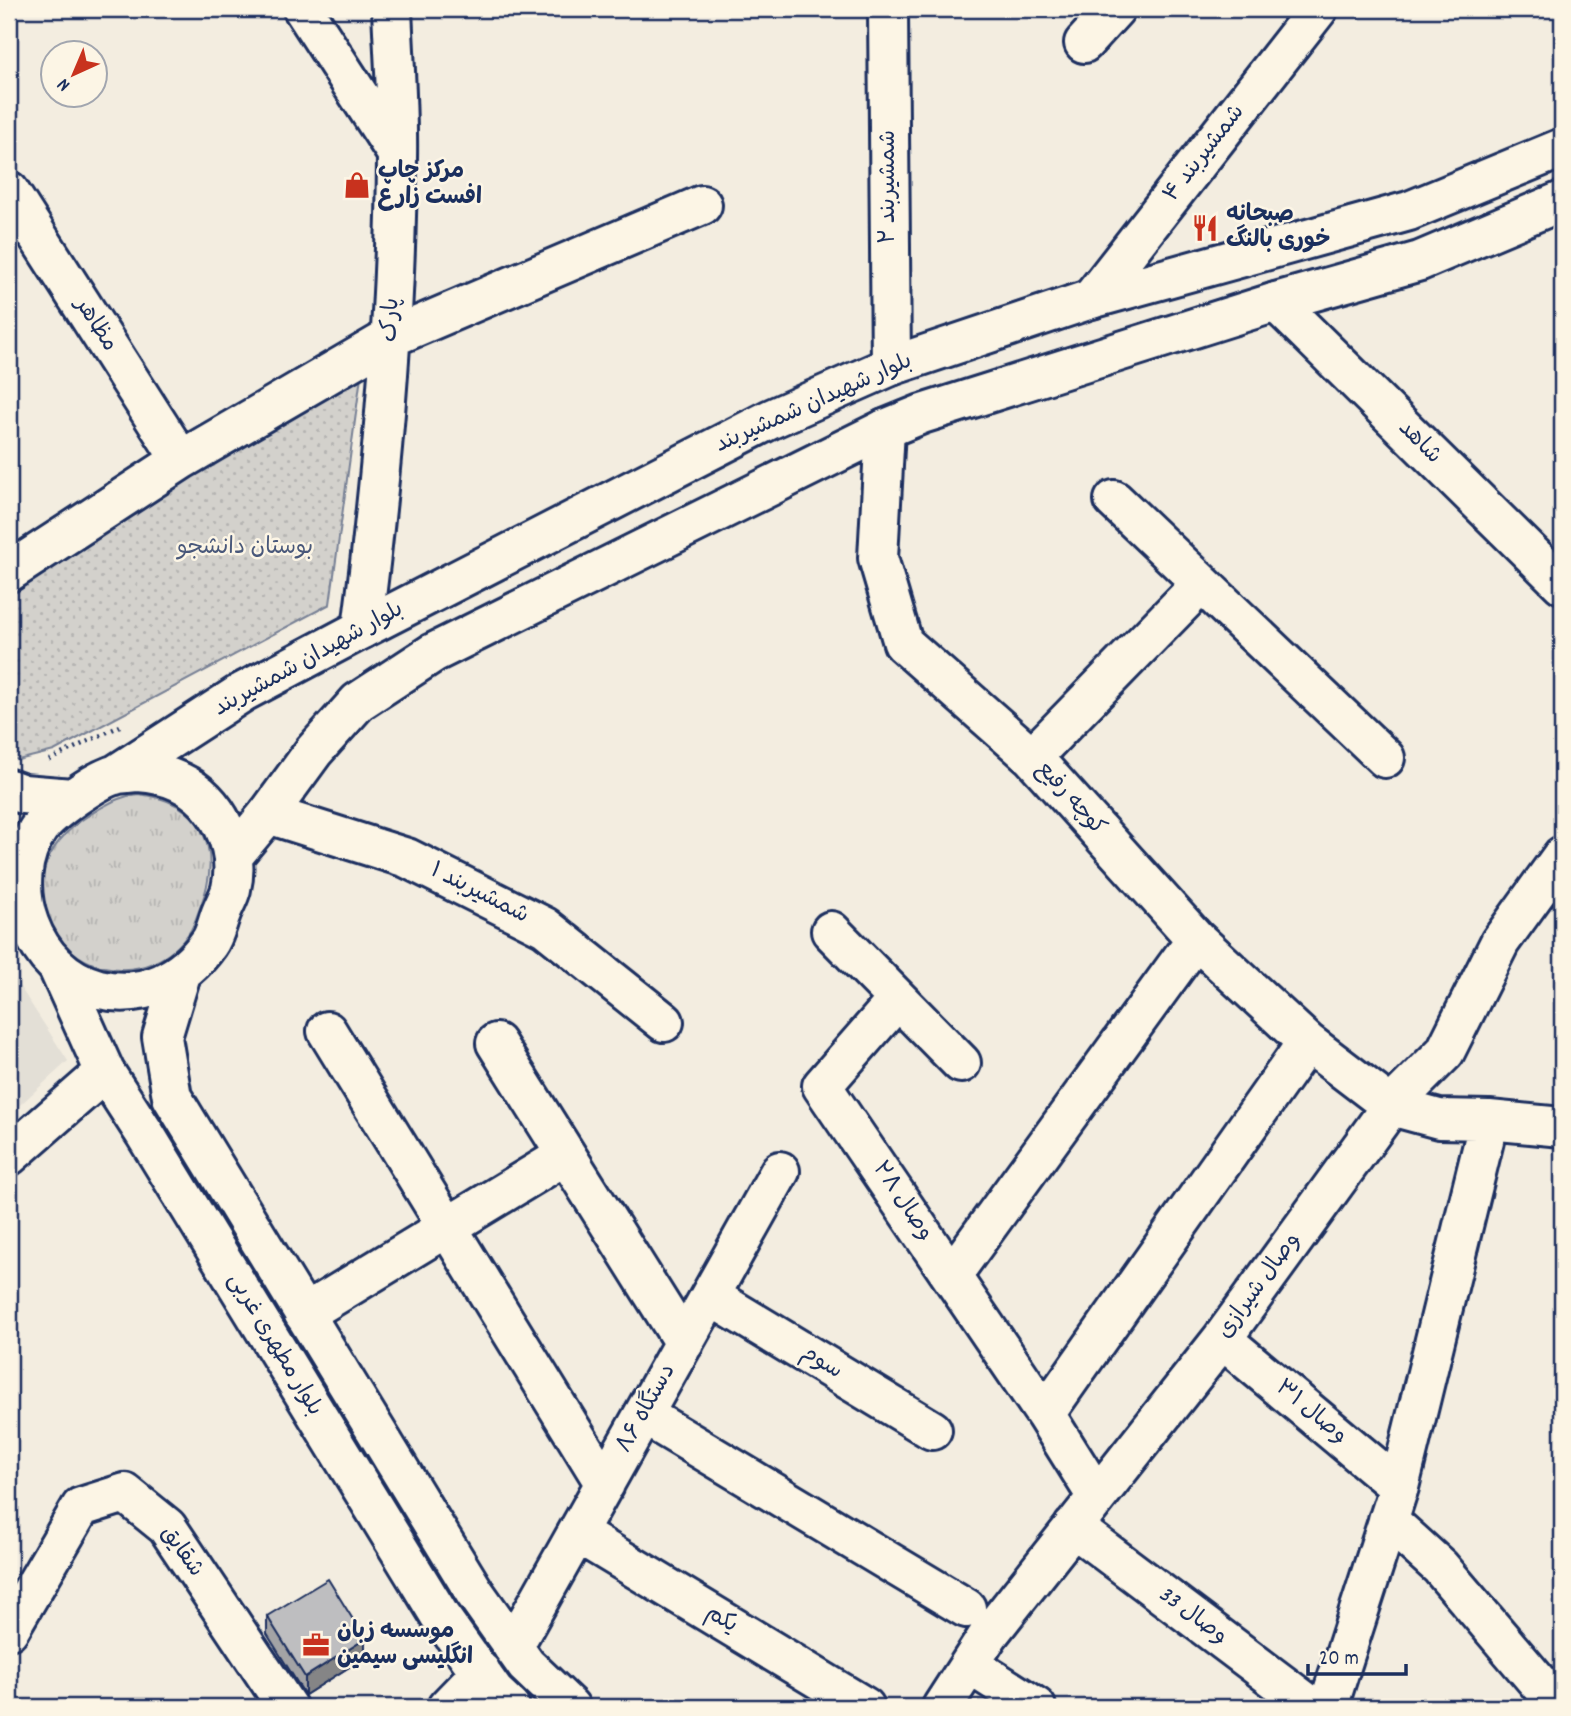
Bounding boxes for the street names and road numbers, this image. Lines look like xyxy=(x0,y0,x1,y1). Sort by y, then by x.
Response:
street label: شمشیربند ۴ xyxy=(1156,98,1254,210)
street label: شمشیربند ۲ xyxy=(873,130,906,244)
street label: مظاهر xyxy=(64,290,125,359)
street label: پارک xyxy=(374,297,410,343)
street label: بلوار شهیدان شمشیربند xyxy=(710,346,918,462)
street label: شاهد xyxy=(1389,413,1449,473)
street label: بلوار شهیدان شمشیربند xyxy=(208,594,410,726)
street label: کوچه رفیع xyxy=(1027,754,1113,844)
street label: شمشیربند ۱ xyxy=(424,855,534,933)
street label: وصال ۲۸ xyxy=(863,1155,941,1249)
street label: وصال شیرازی xyxy=(1210,1226,1310,1346)
street label: بلوار مطهری غربی xyxy=(218,1267,330,1423)
street label: سوم xyxy=(794,1338,848,1388)
street label: دستگاه ۸۶ xyxy=(609,1358,685,1460)
street label: وصال ۳۱ xyxy=(1267,1373,1355,1453)
street label: شقایق xyxy=(151,1519,211,1585)
street label: وصال 33 xyxy=(1151,1580,1235,1654)
street label: یکم xyxy=(699,1597,743,1643)

